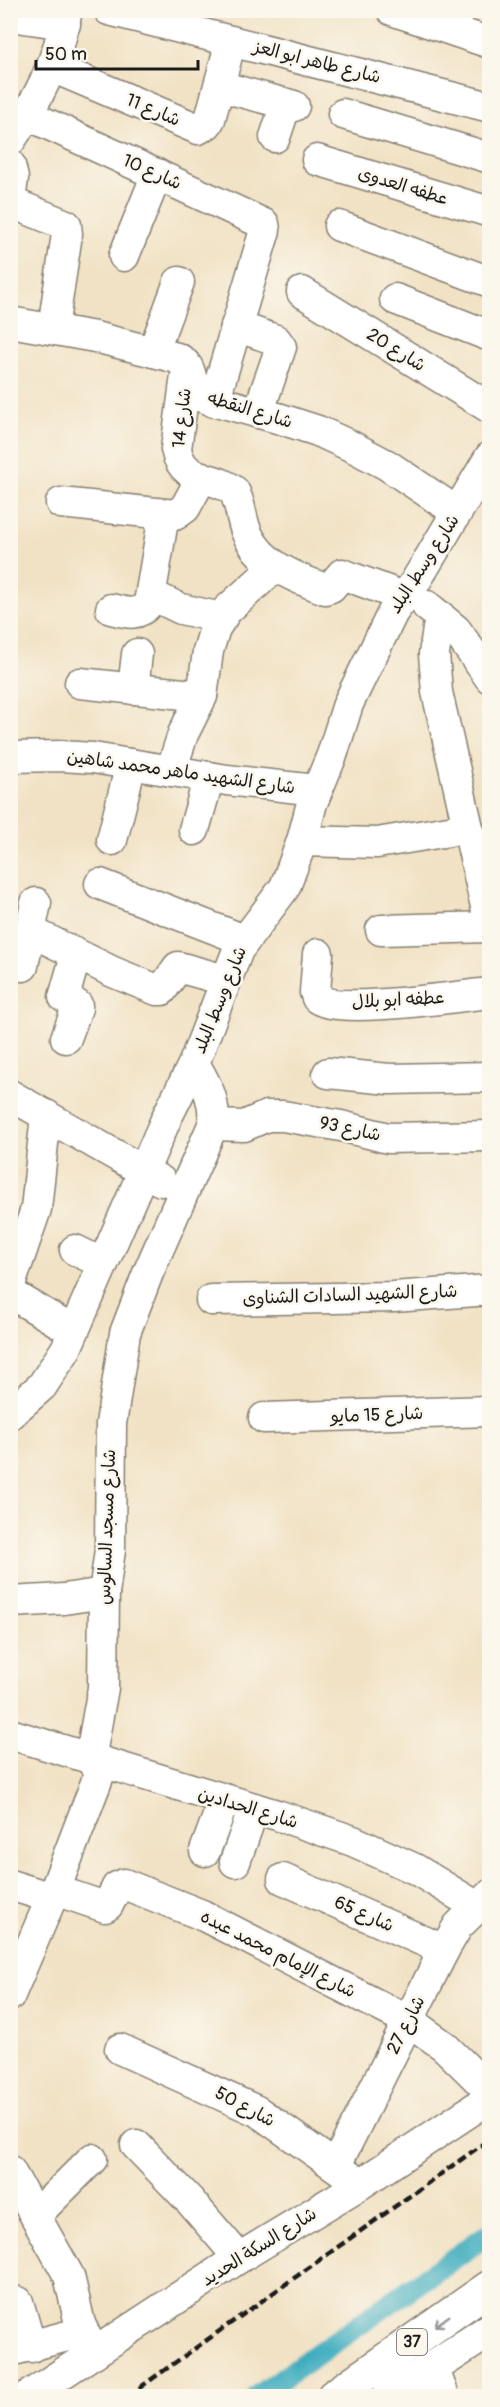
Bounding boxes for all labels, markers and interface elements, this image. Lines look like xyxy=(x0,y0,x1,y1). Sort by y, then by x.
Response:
scale bar xyxy=(36,33,198,71)
street label: شارع طاهر ابو العز xyxy=(249,35,383,89)
text: 50 m xyxy=(45,43,87,66)
street label: شارع 11 xyxy=(122,88,184,132)
street label: شارع 10 xyxy=(119,149,185,195)
street label: عطفه العدوى xyxy=(355,161,451,211)
street label: شارع 20 xyxy=(362,323,430,377)
street label: شارع النقطه xyxy=(205,386,295,434)
street label: شارع 14 xyxy=(167,387,197,449)
street label: شارع وسط البلد xyxy=(383,510,465,618)
street label: شارع الشهيد ماهر محمد شاهين xyxy=(65,745,297,799)
street label: شارع وسط البلد xyxy=(188,943,252,1057)
street label: عطفه ابو بلال xyxy=(351,986,445,1014)
street label: شارع 93 xyxy=(317,1111,383,1147)
street label: شارع الشهيد السادات الشناوى xyxy=(242,1280,458,1310)
street label: شارع 15 مايو xyxy=(328,1402,424,1428)
street label: شارع مسجد السالوس xyxy=(93,1449,121,1605)
street label: شارع الحدادين xyxy=(195,1782,301,1834)
street label: شارع 65 xyxy=(331,1891,397,1937)
street label: شارع الإمام محمد عبده xyxy=(196,1905,360,2005)
street label: شارع 27 xyxy=(382,1992,430,2058)
street label: شارع 50 xyxy=(211,2082,279,2132)
street label: شارع السكة الحديد xyxy=(197,2202,321,2292)
one-way arrow xyxy=(435,2315,451,2327)
road number: 37 xyxy=(397,2329,427,2355)

